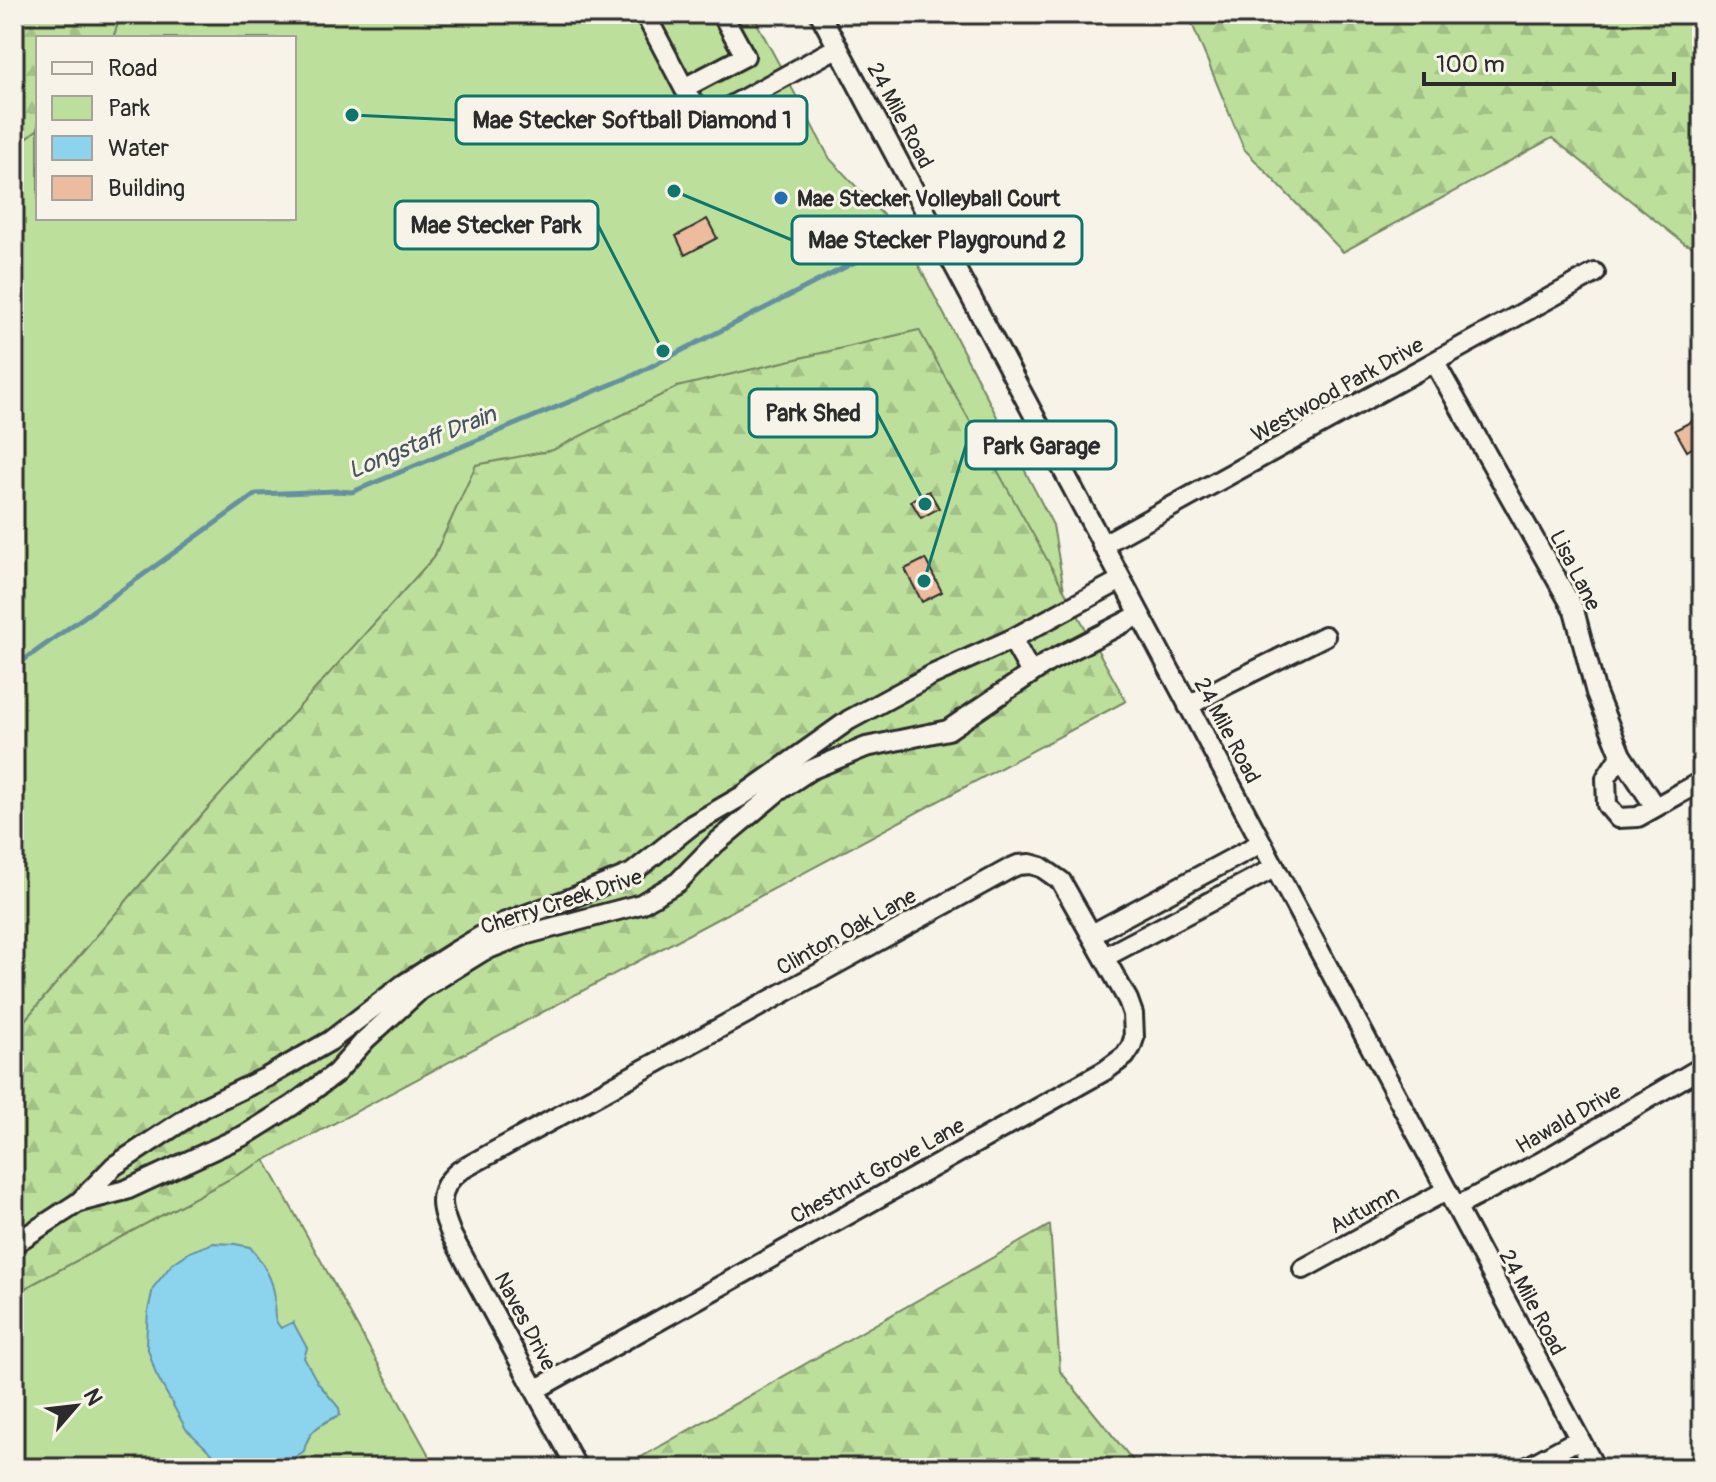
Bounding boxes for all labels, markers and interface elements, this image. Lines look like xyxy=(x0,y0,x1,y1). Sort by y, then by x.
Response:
legend xyxy=(36,36,296,220)
scale bar xyxy=(1424,36,1674,86)
text: 100 m xyxy=(1436,50,1505,79)
text: Road xyxy=(108,54,158,83)
street label: 24 Mile Road xyxy=(861,58,940,173)
text: Park xyxy=(108,94,150,123)
callout: Mae Stecker Softball Diamond 1 xyxy=(456,96,807,144)
text: Mae Stecker Softball Diamond 1 xyxy=(472,106,792,135)
text: Water xyxy=(108,134,169,163)
text: Building xyxy=(108,174,185,203)
place label: Mae Stecker Volleyball Court xyxy=(797,185,1061,213)
marker: Mae Stecker Volleyball Court xyxy=(772,189,790,207)
callout: Mae Stecker Park xyxy=(395,201,598,249)
text: Mae Stecker Park xyxy=(411,211,582,240)
callout: Mae Stecker Playground 2 xyxy=(792,216,1082,264)
text: Mae Stecker Playground 2 xyxy=(808,226,1066,255)
street label: Westwood Park Drive xyxy=(1246,331,1429,449)
callout: Park Shed xyxy=(749,389,877,437)
water label: Longstaff Drain xyxy=(344,399,502,485)
text: Park Shed xyxy=(765,399,861,428)
callout: Park Garage xyxy=(966,421,1116,469)
text: Park Garage xyxy=(982,432,1101,461)
street label: Lisa Lane xyxy=(1543,526,1607,615)
street label: 24 Mile Road xyxy=(1188,673,1267,788)
street label: Cherry Creek Drive xyxy=(477,863,646,941)
street label: Clinton Oak Lane xyxy=(772,882,922,982)
street label: Hawald Drive xyxy=(1511,1077,1626,1160)
street label: Chestnut Grove Lane xyxy=(785,1111,970,1230)
street label: Autumn xyxy=(1325,1179,1404,1240)
street label: 24 Mile Road xyxy=(1493,1245,1572,1360)
street label: Naves Drive xyxy=(488,1267,563,1376)
north arrow xyxy=(36,1366,116,1446)
text: N xyxy=(77,1384,109,1410)

